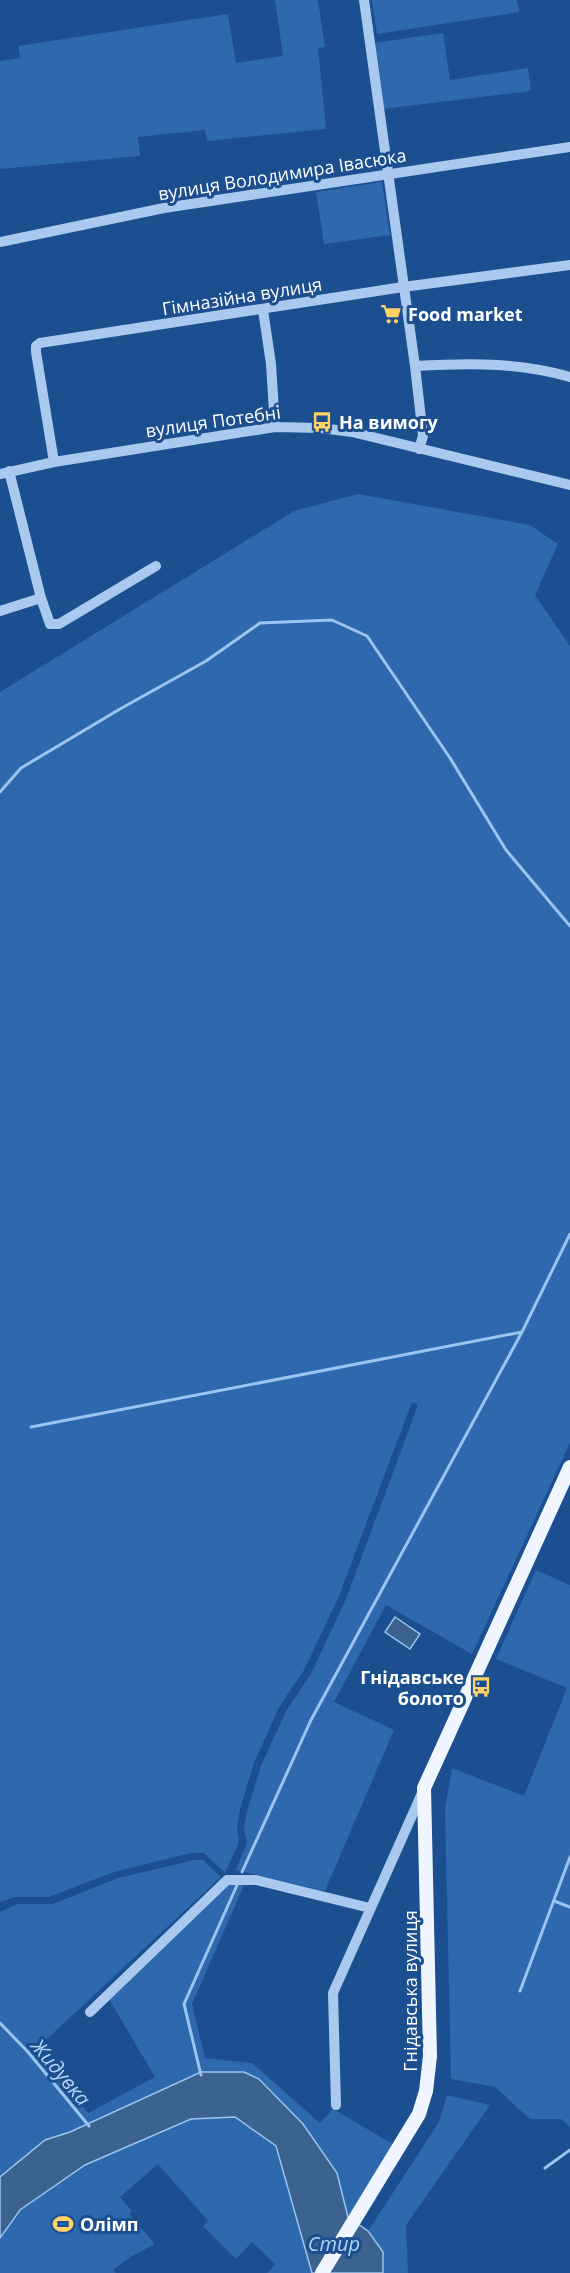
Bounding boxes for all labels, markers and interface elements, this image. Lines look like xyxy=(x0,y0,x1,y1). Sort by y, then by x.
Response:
street label: вулиця Володимира Івасюка xyxy=(156,143,408,205)
street label: Гімназійна вулиця xyxy=(160,272,324,320)
supermarket icon: Food market xyxy=(379,302,403,326)
place label: Food market xyxy=(408,302,523,326)
street label: вулиця Потебні xyxy=(144,400,282,442)
bus stop icon: На вимогу xyxy=(310,410,334,434)
place label: На вимогу xyxy=(339,410,439,434)
place label: Гнідавське болото xyxy=(360,1665,464,1710)
bus stop icon: Гнідавське болото xyxy=(469,1675,493,1699)
street label: Гнідавська вулиця xyxy=(398,1910,422,2072)
water label: Жидувка xyxy=(25,2032,97,2111)
sports icon: Олімп xyxy=(51,2212,75,2236)
place label: Олімп xyxy=(80,2212,138,2236)
water label: Стир xyxy=(308,2230,360,2257)

